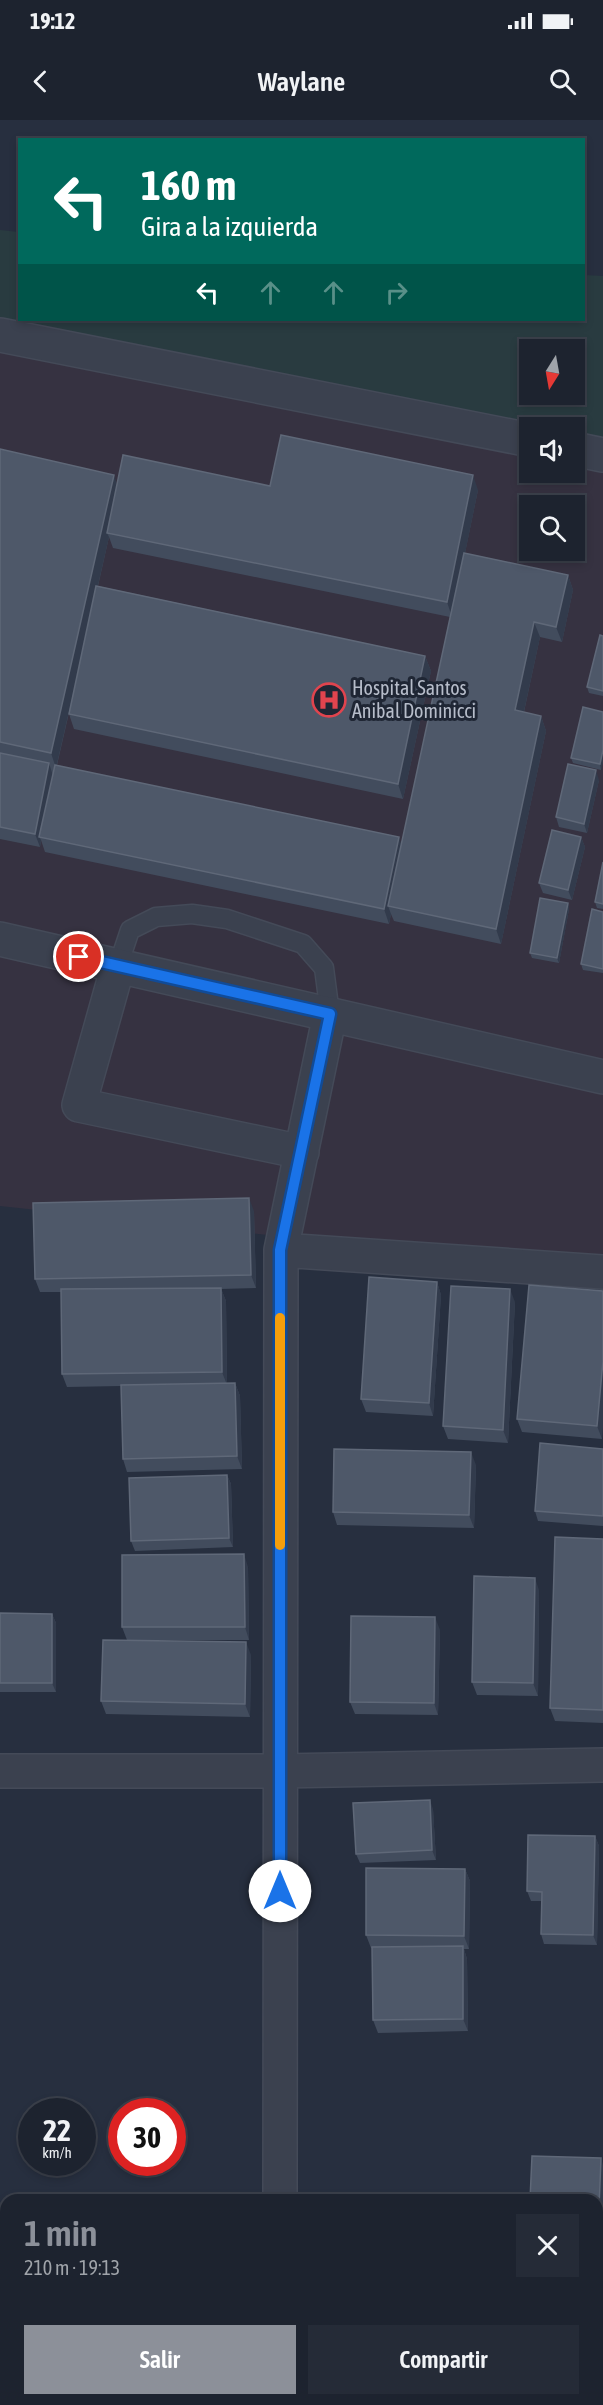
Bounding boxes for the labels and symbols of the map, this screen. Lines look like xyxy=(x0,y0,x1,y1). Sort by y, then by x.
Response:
north arrow xyxy=(519,339,585,405)
place label: Hospital Santos Anibal Dominicci xyxy=(352,676,476,722)
hospital icon: Hospital Santos Anibal Dominicci xyxy=(311,682,347,718)
pin xyxy=(53,931,104,982)
position arrow xyxy=(248,1859,312,1923)
speed limit sign: 30 xyxy=(108,2098,186,2176)

